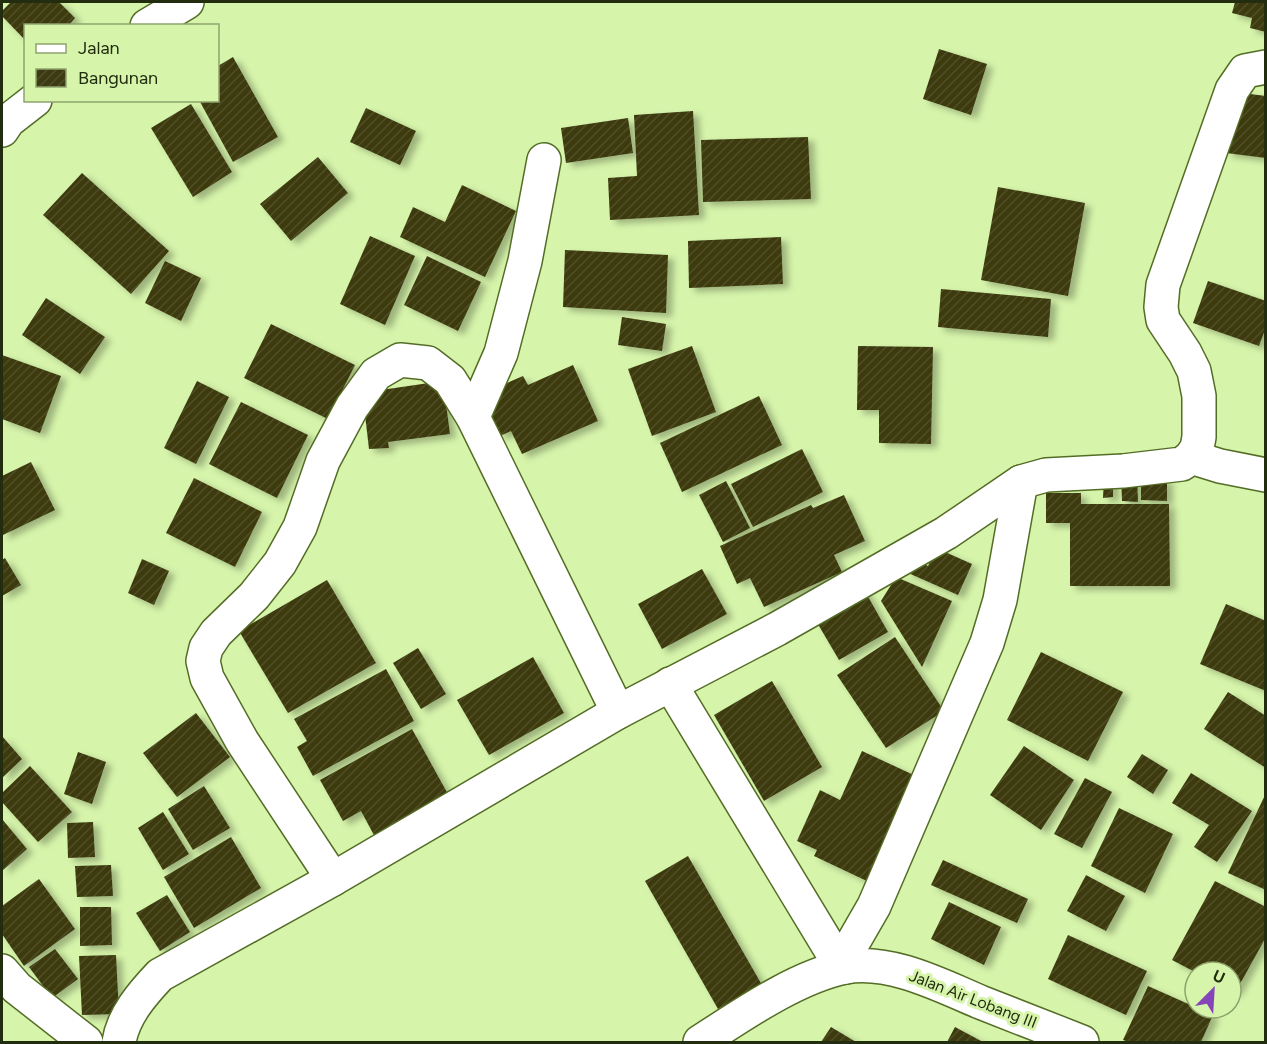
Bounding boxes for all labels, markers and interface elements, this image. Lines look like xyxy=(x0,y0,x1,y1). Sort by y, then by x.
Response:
legend xyxy=(24,24,219,102)
text: Jalan xyxy=(78,37,120,59)
text: Bangunan xyxy=(78,67,158,89)
north arrow xyxy=(1183,960,1243,1020)
street label: Jalan Air Lobang III xyxy=(906,966,1040,1032)
text: U xyxy=(1210,966,1228,988)

